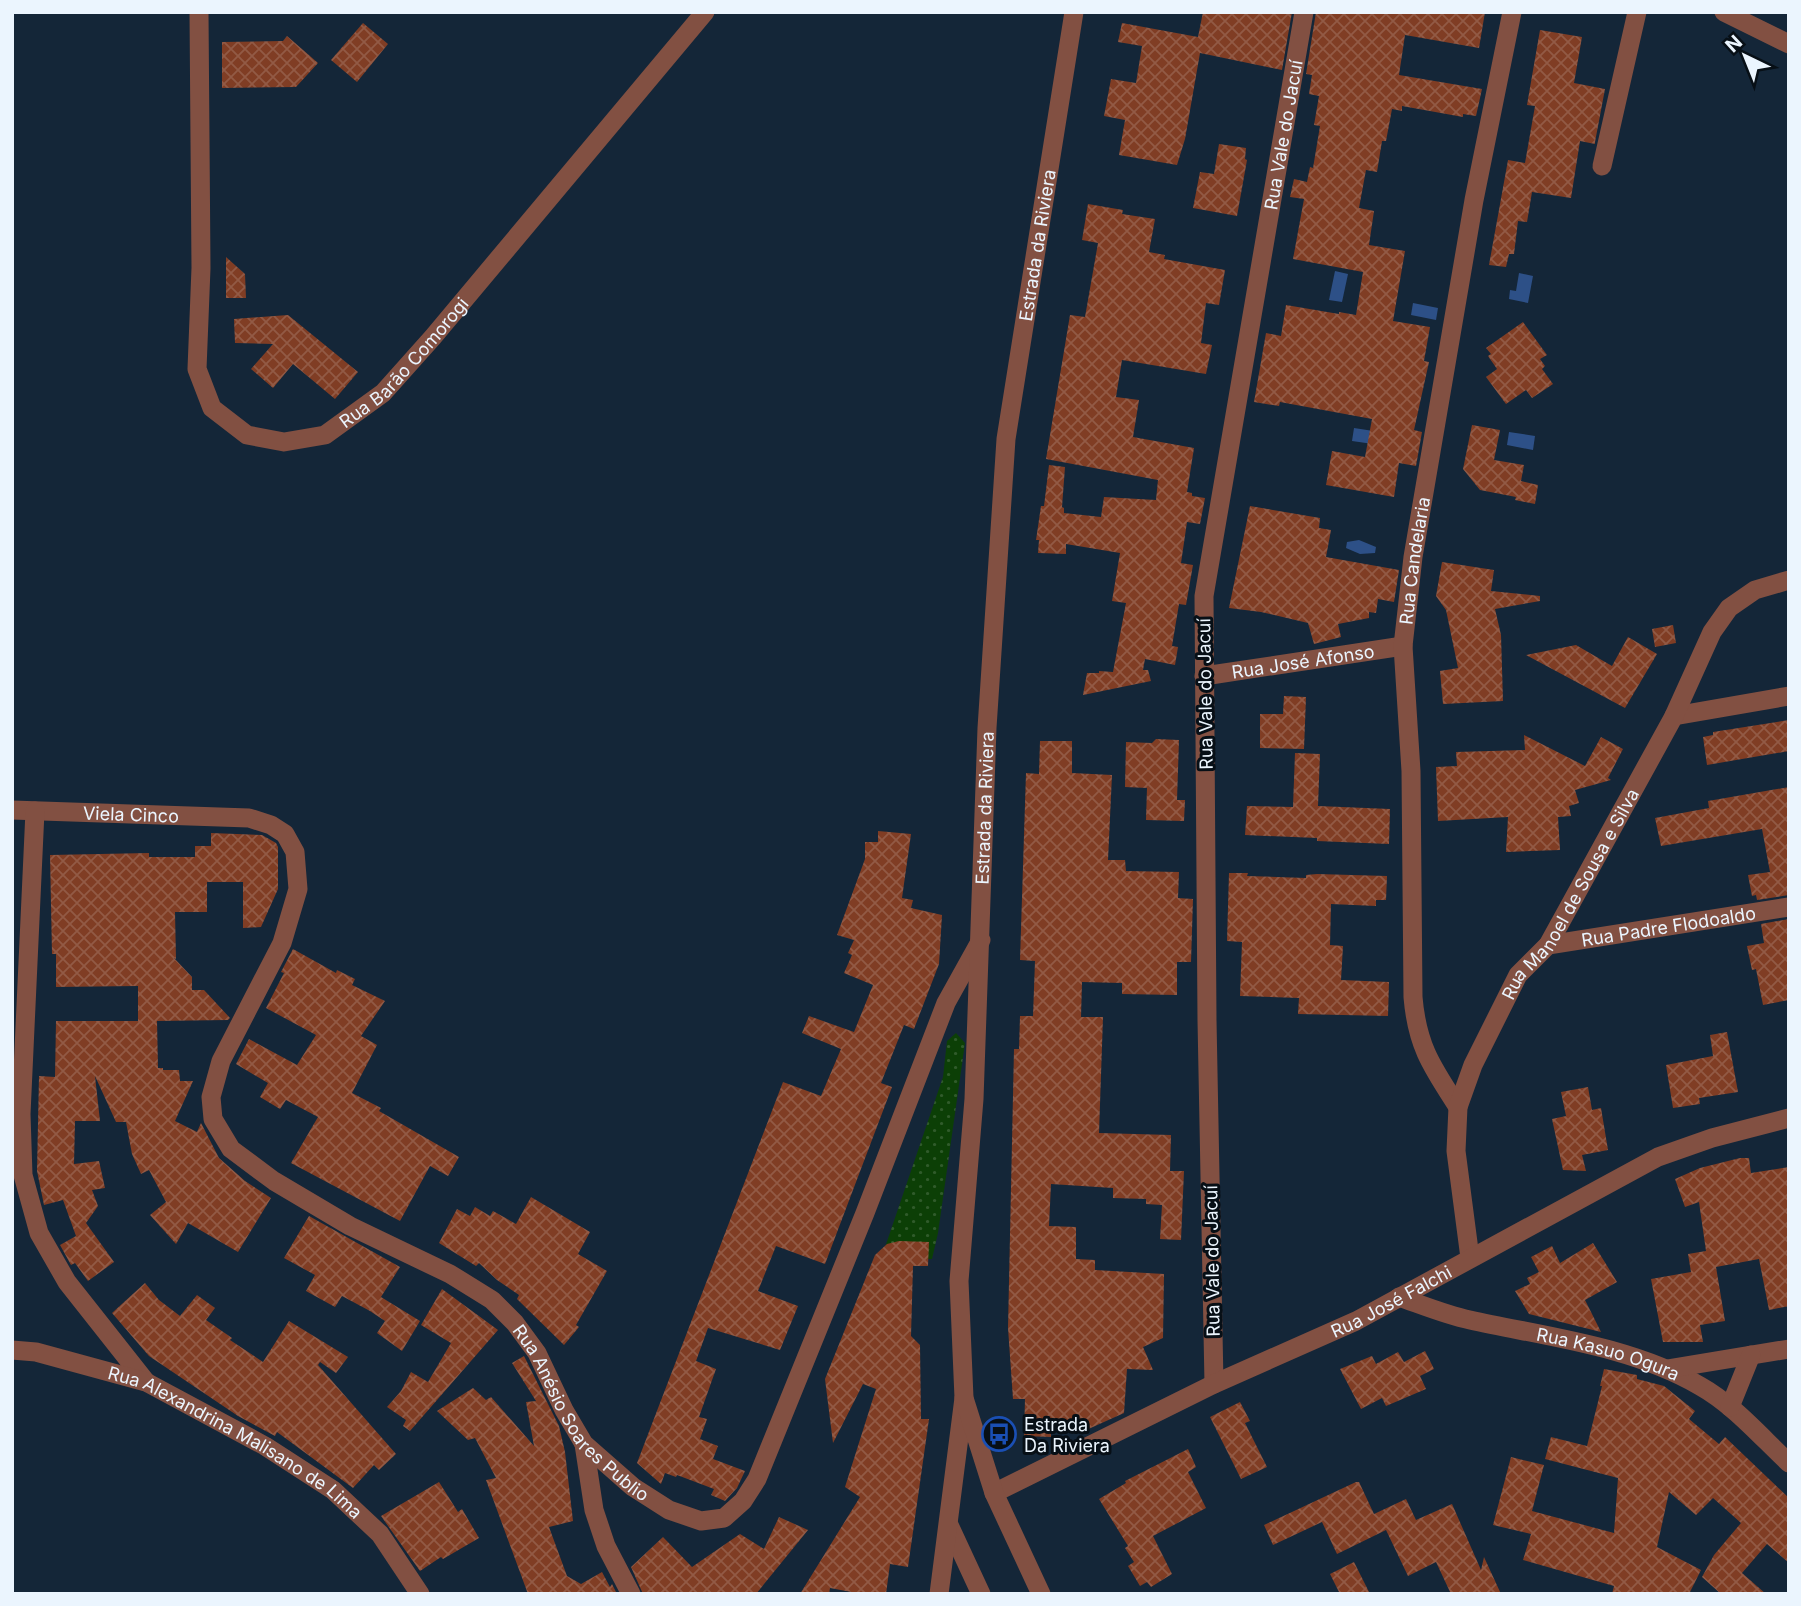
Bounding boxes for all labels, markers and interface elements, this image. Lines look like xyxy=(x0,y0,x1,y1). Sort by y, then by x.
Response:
north arrow xyxy=(1710,21,1780,91)
text: N xyxy=(1721,31,1747,57)
street label: Rua Vale do Jacuí xyxy=(1260,58,1306,211)
street label: Estrada da Riviera xyxy=(1014,168,1059,322)
street label: Rua Barão Comorogi xyxy=(335,293,472,432)
street label: Rua Candelaria xyxy=(1395,495,1434,626)
street label: Rua Vale do Jacuí xyxy=(1193,617,1217,770)
street label: Rua José Afonso xyxy=(1230,640,1376,682)
street label: Estrada da Riviera xyxy=(971,731,997,885)
street label: Rua Manoel de Sousa e Silva xyxy=(1497,785,1643,1003)
street label: Viela Cinco xyxy=(83,802,179,826)
street label: Rua Padre Flodoaldo xyxy=(1580,902,1757,950)
street label: Rua Vale do Jacuí xyxy=(1200,1184,1224,1337)
street label: Rua José Falchi xyxy=(1327,1261,1455,1341)
street label: Rua Anésio Soares Publio xyxy=(509,1320,653,1505)
street label: Rua Kasuo Ogura xyxy=(1535,1323,1683,1384)
street label: Rua Alexandrina Malisano de Lima xyxy=(106,1362,367,1523)
place label: Estrada Da Riviera xyxy=(1024,1414,1110,1456)
bus stop icon: Estrada Da Riviera xyxy=(980,1415,1018,1453)

